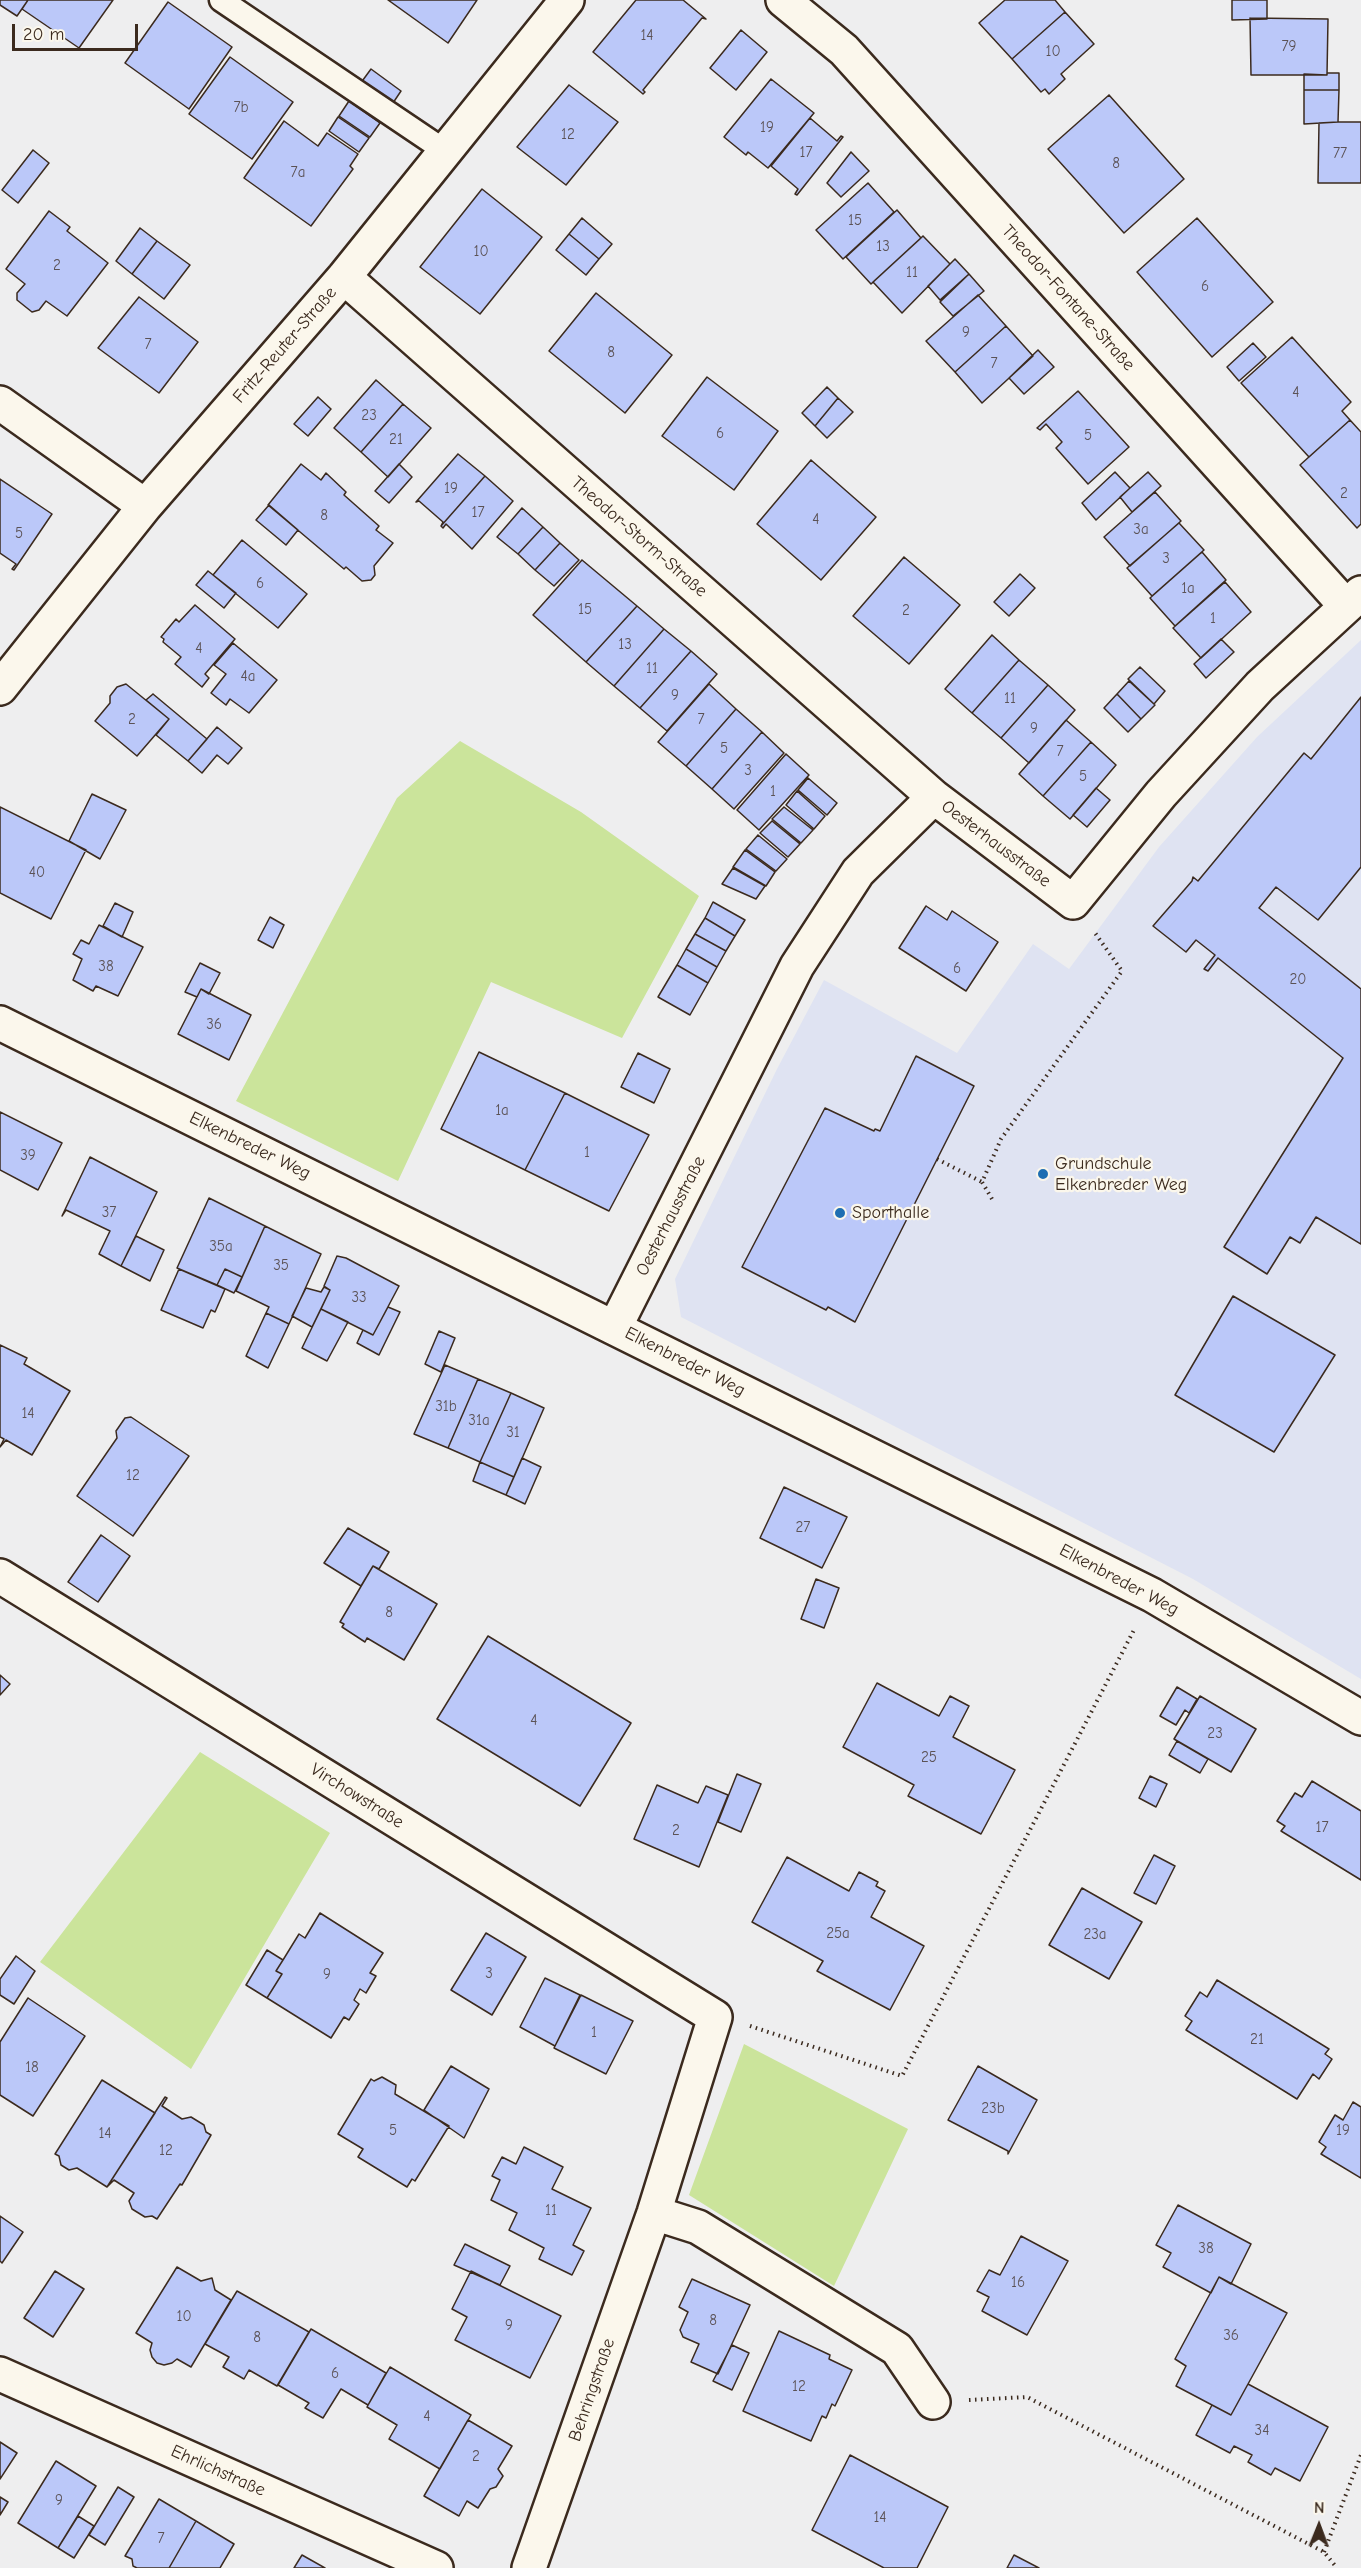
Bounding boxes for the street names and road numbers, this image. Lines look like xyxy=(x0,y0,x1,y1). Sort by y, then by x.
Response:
street label: Theodor-Fontane-Straße xyxy=(997,221,1139,375)
street label: Fritz-Reuter-Straße xyxy=(228,282,342,408)
street label: Theodor-Storm-Straße xyxy=(567,472,711,602)
street label: Oesterhausstraße xyxy=(937,796,1055,892)
street label: Elkenbreder Weg xyxy=(186,1107,314,1185)
street label: Oesterhausstraße xyxy=(631,1152,711,1280)
street label: Elkenbreder Weg xyxy=(621,1322,749,1402)
street label: Elkenbreder Weg xyxy=(1056,1539,1182,1621)
street label: Virchowstraße xyxy=(306,1759,408,1833)
street label: Behringstraße xyxy=(564,2336,620,2444)
street label: Ehrlichstraße xyxy=(167,2441,269,2501)

